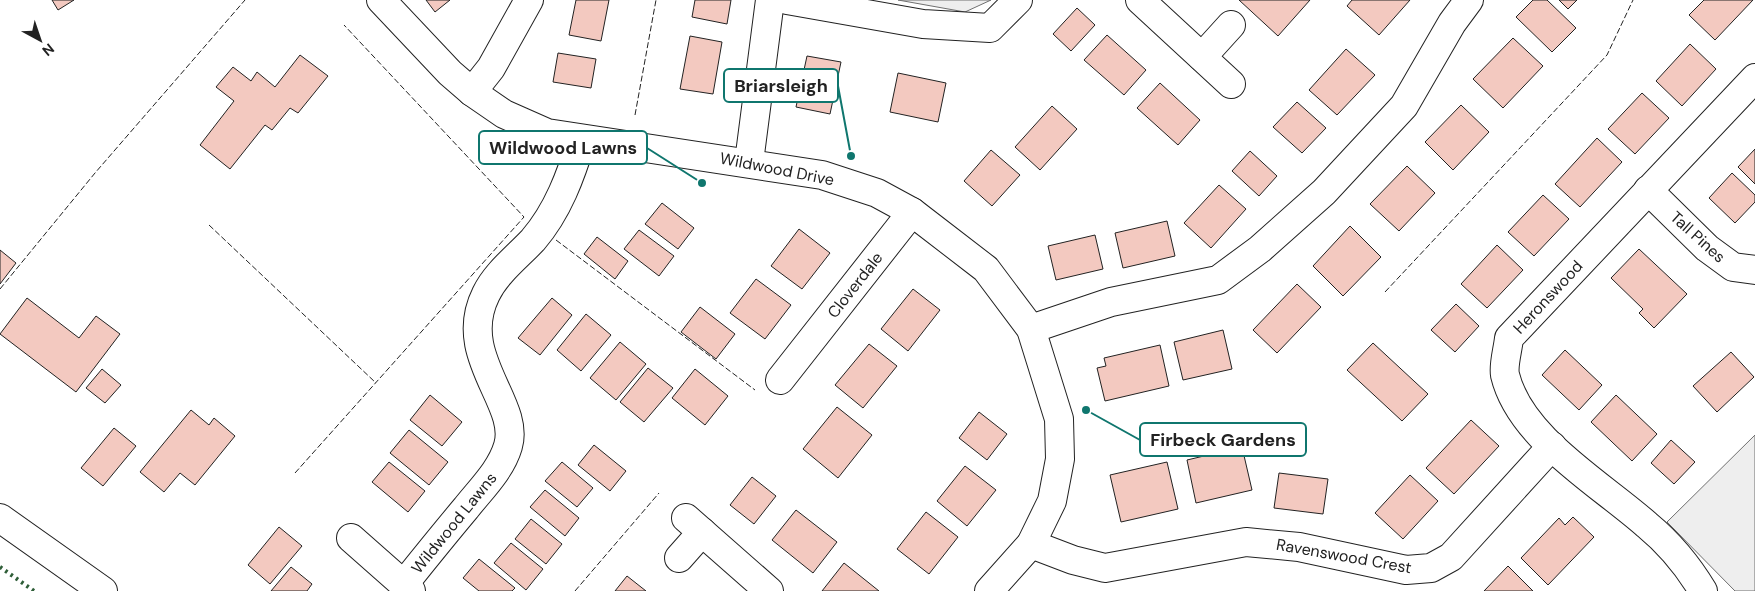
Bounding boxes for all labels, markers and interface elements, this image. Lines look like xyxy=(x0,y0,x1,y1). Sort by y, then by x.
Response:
north arrow xyxy=(15,15,65,65)
text: N xyxy=(39,40,58,60)
callout: Briarsleigh xyxy=(724,69,838,102)
text: Briarsleigh xyxy=(734,74,828,98)
callout: Wildwood Lawns xyxy=(479,131,647,164)
text: Wildwood Lawns xyxy=(489,136,637,160)
street label: Wildwood Drive xyxy=(718,148,836,190)
street label: Tall Pines xyxy=(1666,207,1730,267)
street label: Cloverdale xyxy=(823,248,887,322)
street label: Heronswood xyxy=(1509,256,1587,338)
callout: Firbeck Gardens xyxy=(1140,423,1306,456)
text: Firbeck Gardens xyxy=(1150,428,1296,452)
street label: Wildwood Lawns xyxy=(407,468,501,578)
street label: Ravenswood Crest xyxy=(1275,534,1413,578)

